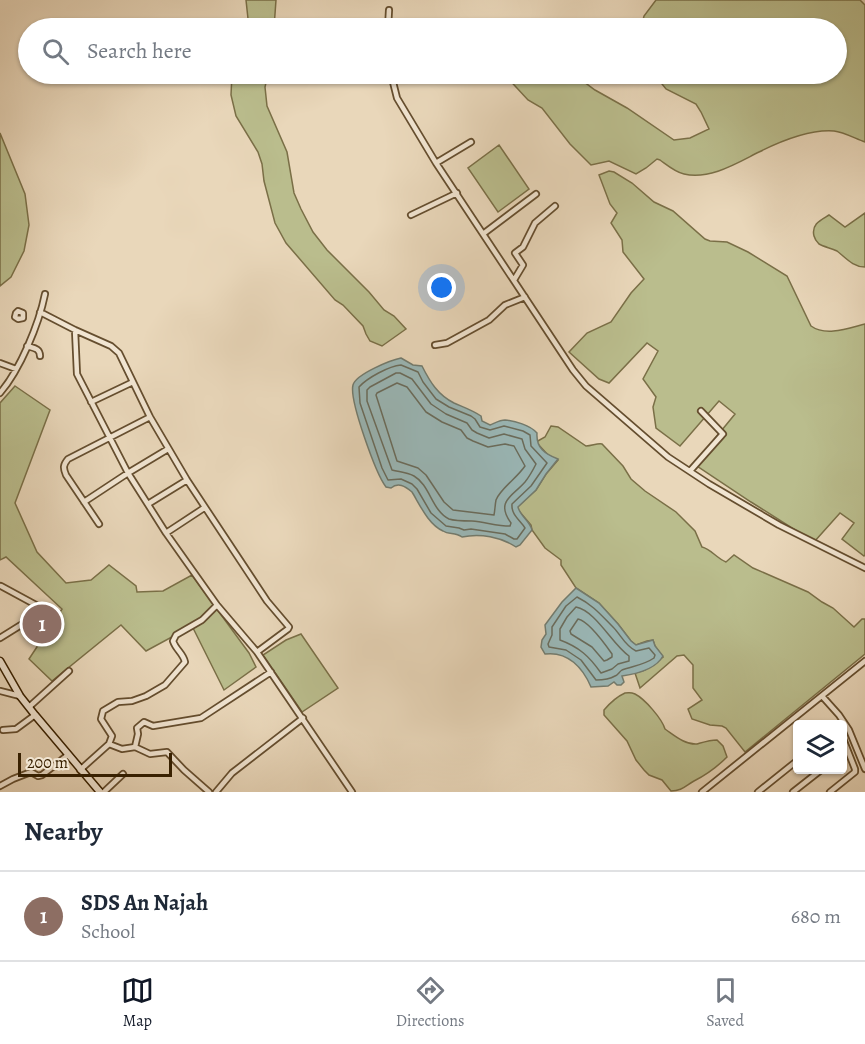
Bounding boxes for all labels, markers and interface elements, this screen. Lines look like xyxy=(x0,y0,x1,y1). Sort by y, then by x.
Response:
search box xyxy=(18,18,847,84)
icon: search xyxy=(39,35,72,68)
text: Search here xyxy=(87,36,192,66)
your location xyxy=(427,273,456,302)
pin: 1 xyxy=(22,602,62,646)
map controls xyxy=(793,720,847,774)
button: layers xyxy=(793,720,847,774)
scale bar xyxy=(18,750,172,778)
text: 200 m xyxy=(27,752,68,774)
text: Nearby xyxy=(24,814,103,849)
text: SDS An Najah xyxy=(81,888,208,918)
text: 1 xyxy=(40,903,47,930)
text: 680 m xyxy=(791,903,841,930)
text: School xyxy=(81,918,135,945)
tab: Map xyxy=(121,974,154,1032)
tab: Directions xyxy=(396,974,464,1032)
tab: Saved xyxy=(706,974,744,1032)

